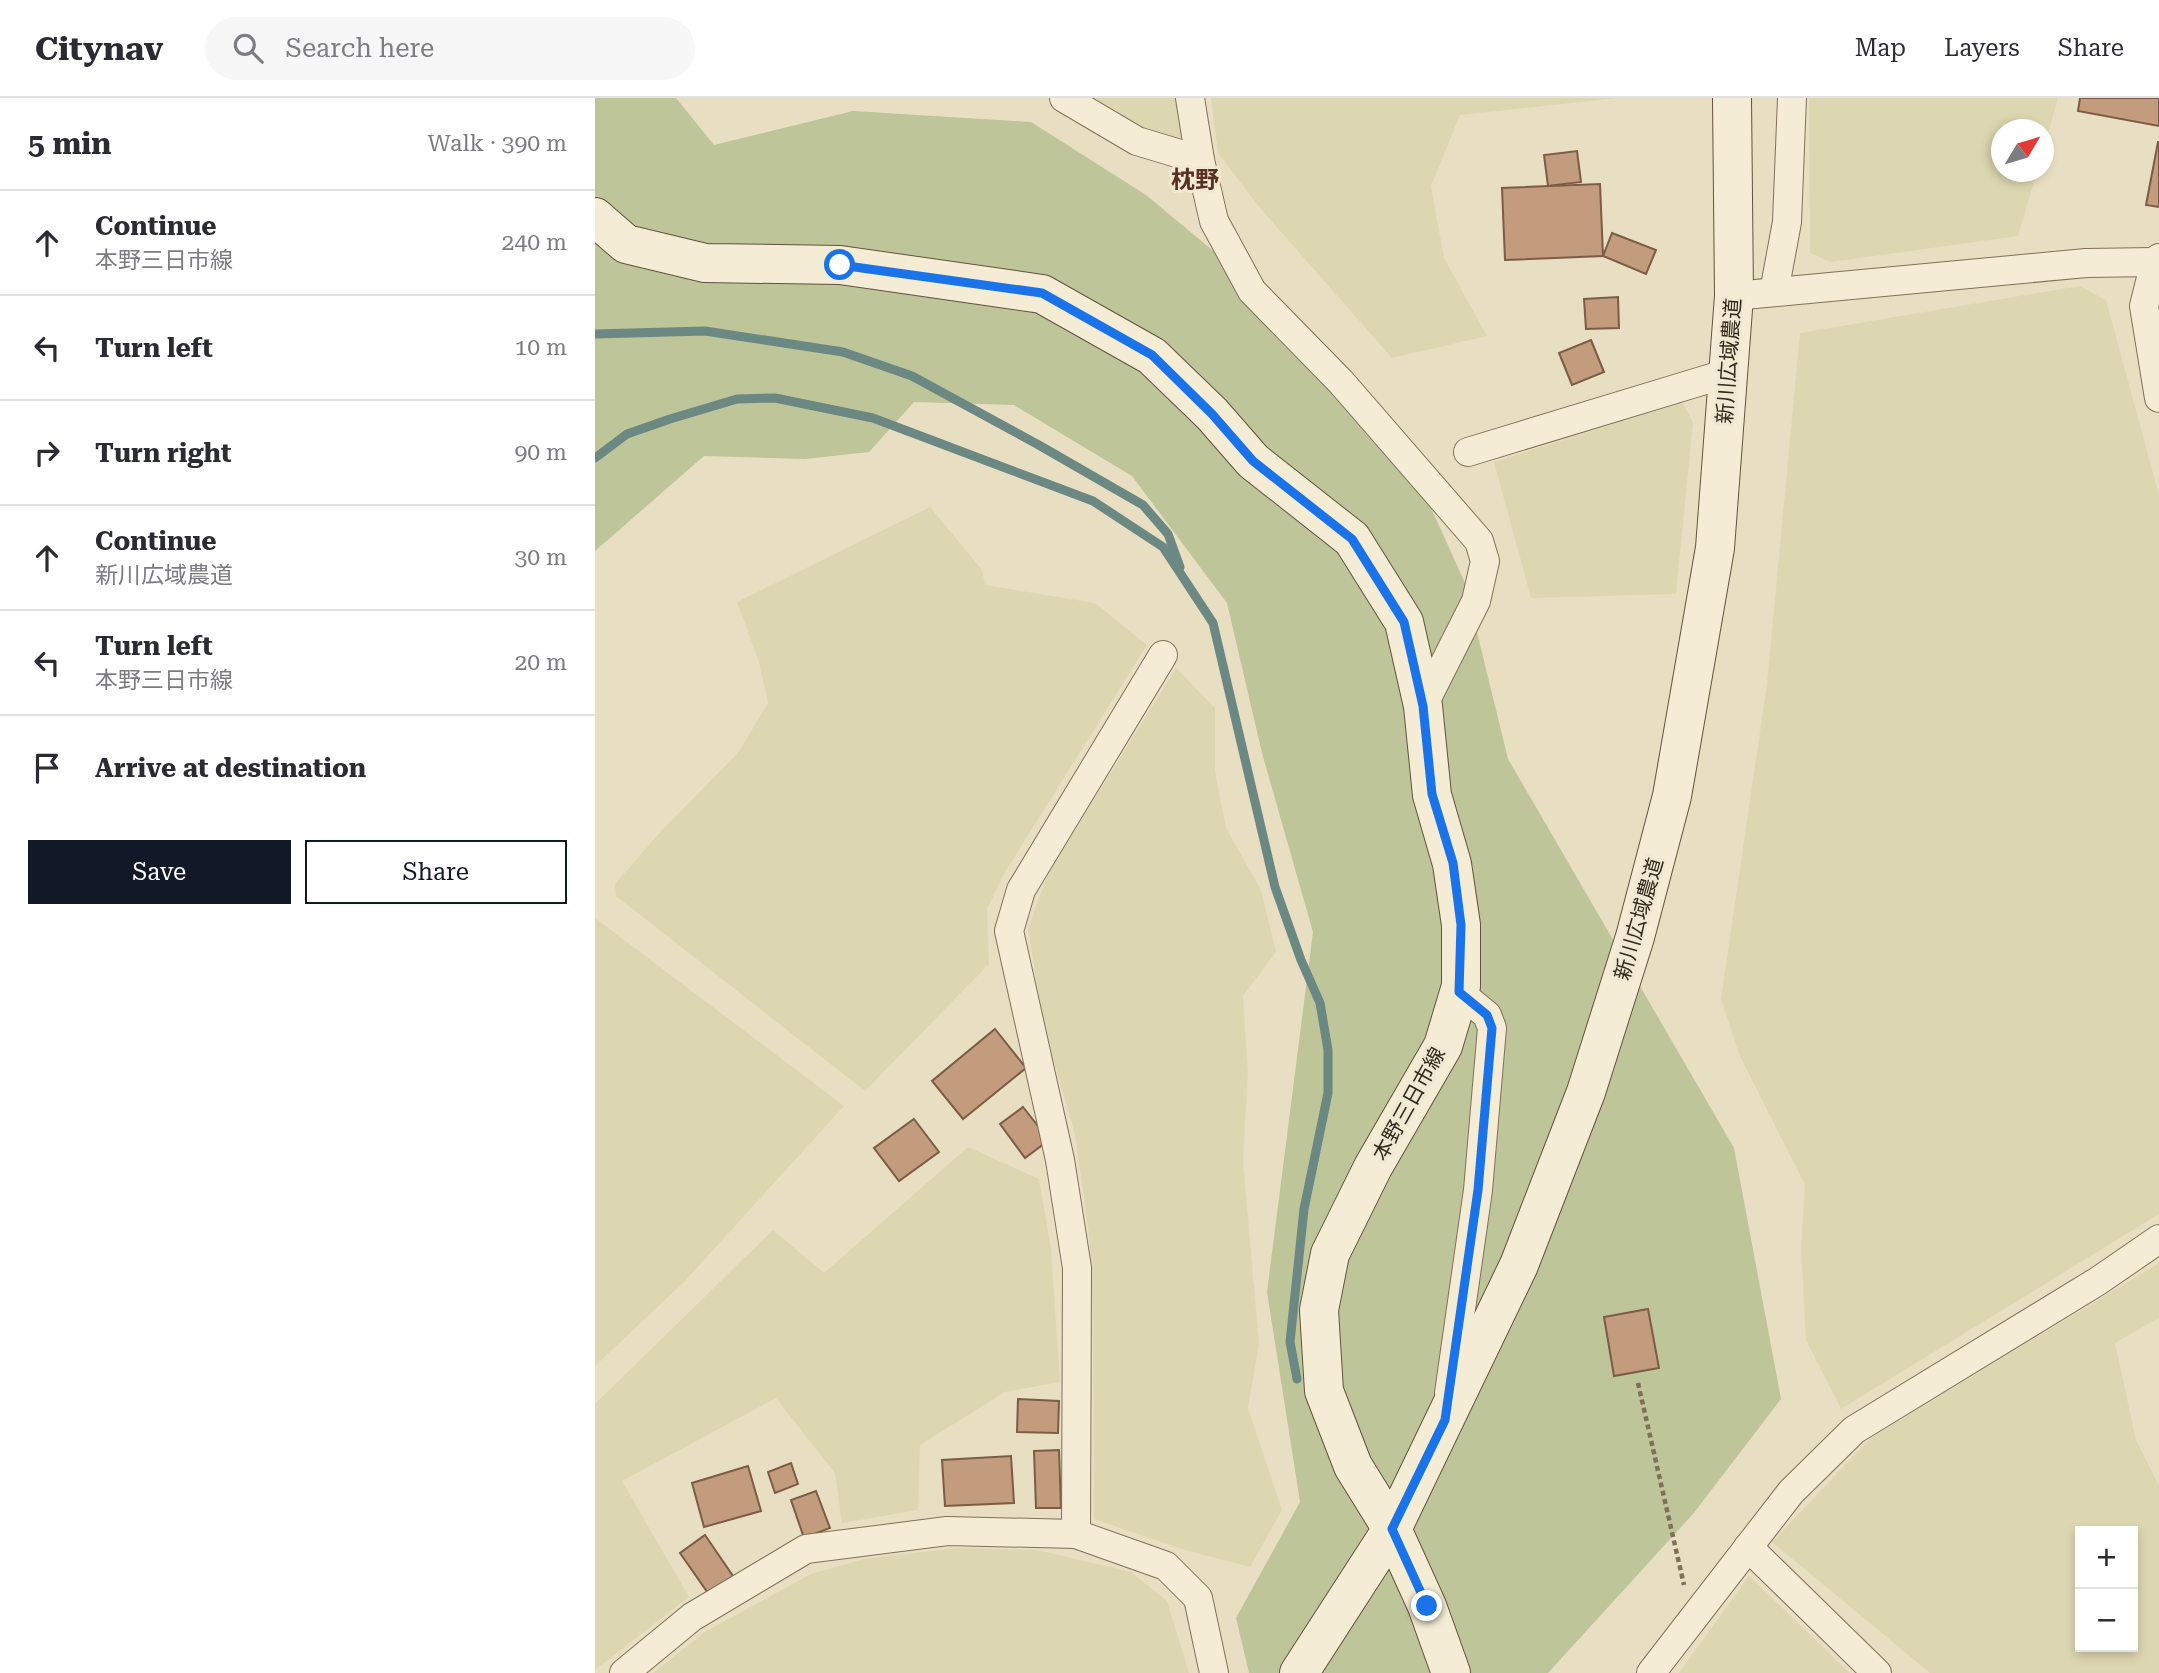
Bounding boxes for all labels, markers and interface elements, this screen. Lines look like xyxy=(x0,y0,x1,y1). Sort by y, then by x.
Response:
search box xyxy=(205,17,695,80)
text: Citynav xyxy=(35,29,163,68)
icon: search xyxy=(229,29,267,67)
text: Search here xyxy=(285,33,434,63)
text: Map xyxy=(1855,34,1906,62)
text: Layers xyxy=(1944,34,2020,62)
text: Share xyxy=(2058,34,2124,62)
north arrow xyxy=(1991,119,2054,182)
text: 5 min xyxy=(28,126,111,161)
text: Walk · 390 m xyxy=(428,130,567,157)
district label: 枕野 xyxy=(1171,166,1219,194)
text: Continue xyxy=(95,211,217,241)
icon: ahead xyxy=(28,224,66,262)
text: 240 m xyxy=(502,229,567,256)
text: 本野三日市線 xyxy=(95,247,233,274)
route start xyxy=(824,249,855,280)
street label: 新川広域農道 xyxy=(1713,297,1745,425)
icon: left xyxy=(28,329,66,367)
text: Turn left xyxy=(95,333,213,363)
text: 10 m xyxy=(514,334,567,361)
icon: right xyxy=(28,434,66,472)
text: Turn right xyxy=(95,438,231,468)
text: 90 m xyxy=(514,439,567,466)
text: Continue xyxy=(95,526,217,556)
icon: ahead xyxy=(28,539,66,577)
text: 30 m xyxy=(514,544,567,571)
text: 新川広域農道 xyxy=(95,562,233,589)
text: Turn left xyxy=(95,631,213,661)
icon: left xyxy=(28,644,66,682)
text: 20 m xyxy=(514,649,567,676)
text: 本野三日市線 xyxy=(95,667,233,694)
icon: arrive xyxy=(28,749,66,787)
text: Arrive at destination xyxy=(95,753,366,783)
button: Save xyxy=(28,840,291,904)
button: Share xyxy=(305,840,567,904)
street label: 新川広域農道 xyxy=(1610,855,1668,983)
street label: 本野三日市線 xyxy=(1368,1043,1450,1165)
map controls xyxy=(2075,1526,2138,1652)
button: + xyxy=(2075,1526,2138,1589)
button: − xyxy=(2075,1589,2138,1652)
route end xyxy=(1411,1590,1442,1621)

